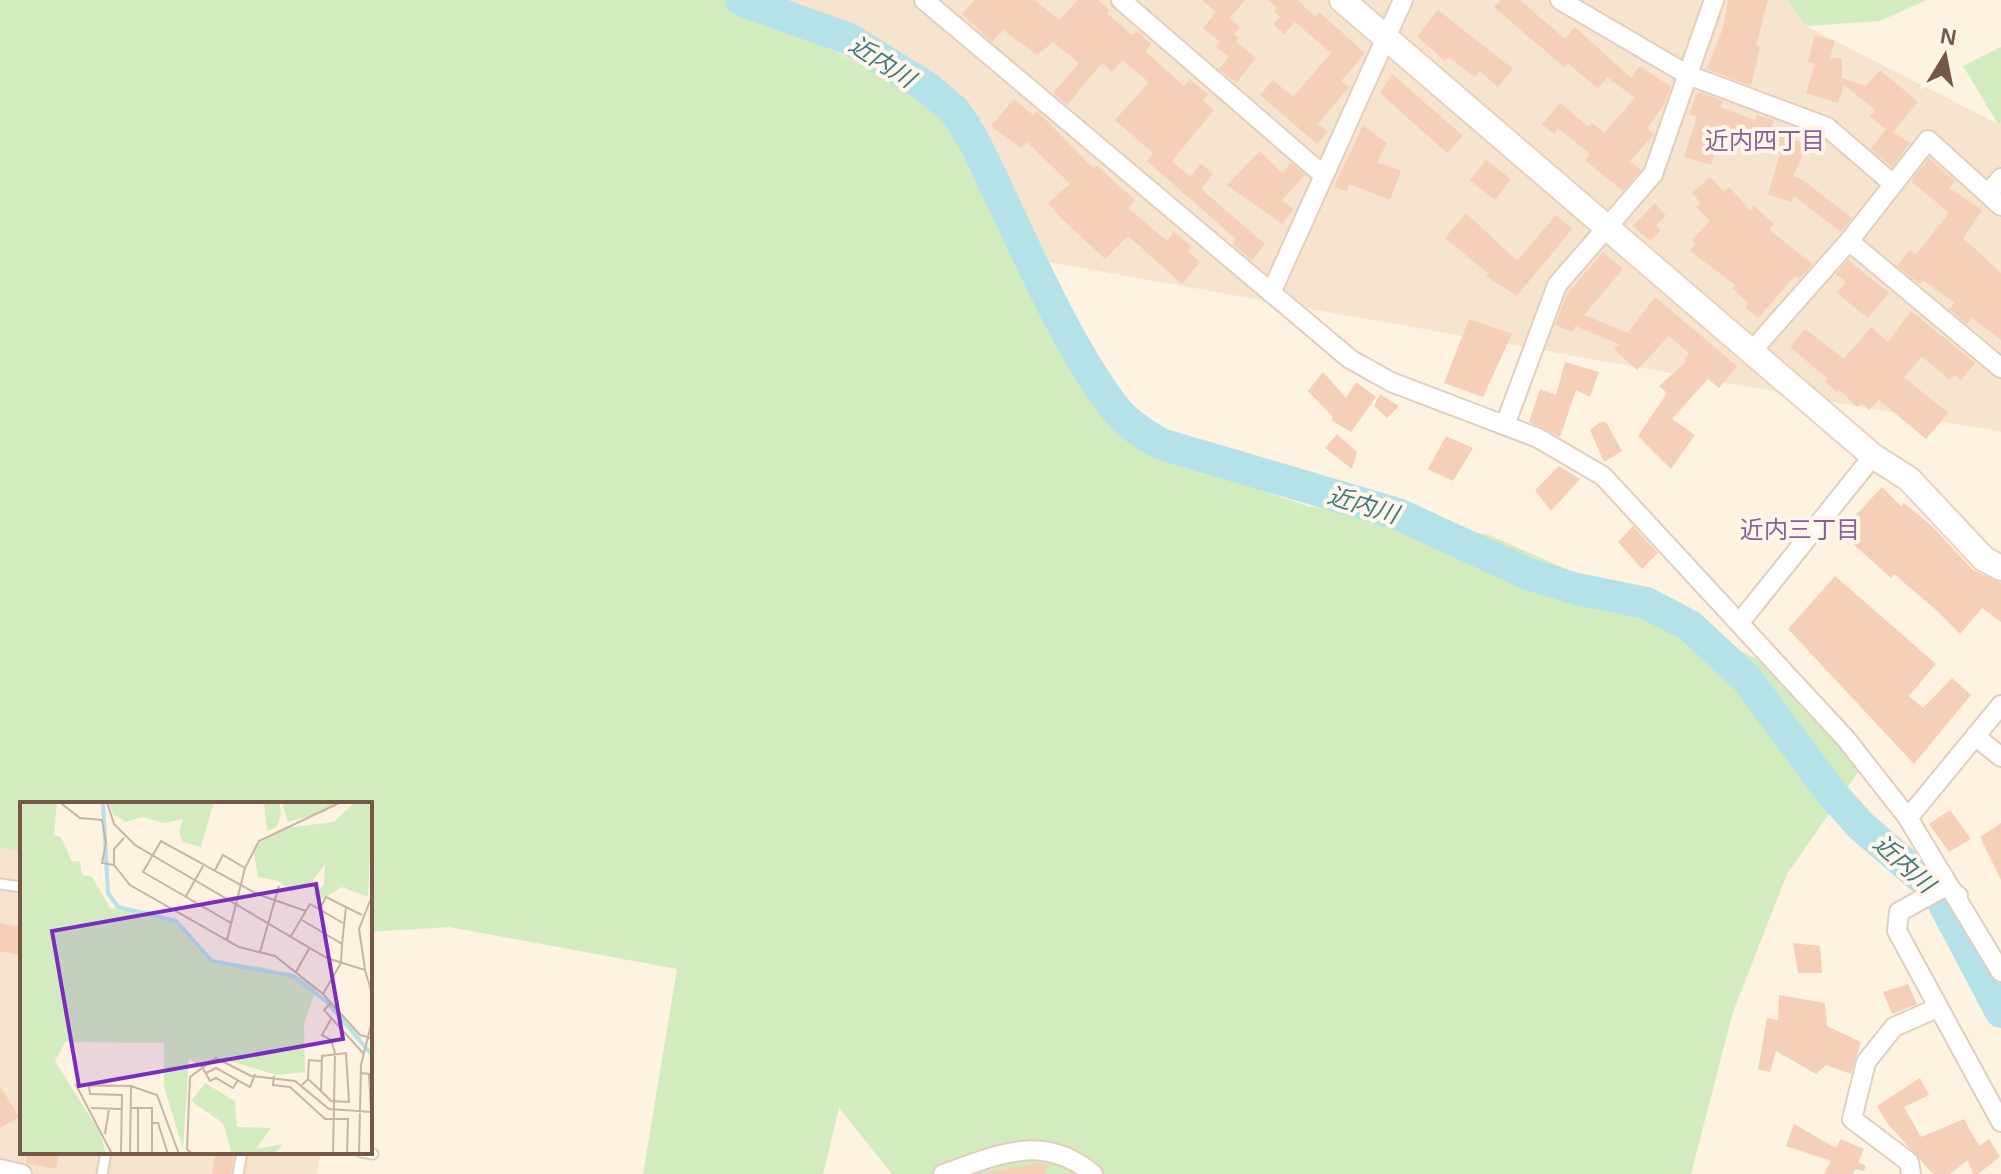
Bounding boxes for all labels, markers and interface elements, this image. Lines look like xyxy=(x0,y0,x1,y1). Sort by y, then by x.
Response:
north arrow xyxy=(1905,16,1985,96)
text: N xyxy=(1938,23,1958,50)
water label: 近内川 xyxy=(845,31,922,94)
district label: 近内四丁目 xyxy=(1705,127,1825,154)
water label: 近内川 xyxy=(1325,481,1404,529)
district label: 近内三丁目 xyxy=(1740,516,1860,543)
inset map xyxy=(20,802,372,1154)
water label: 近内川 xyxy=(1869,830,1942,900)

